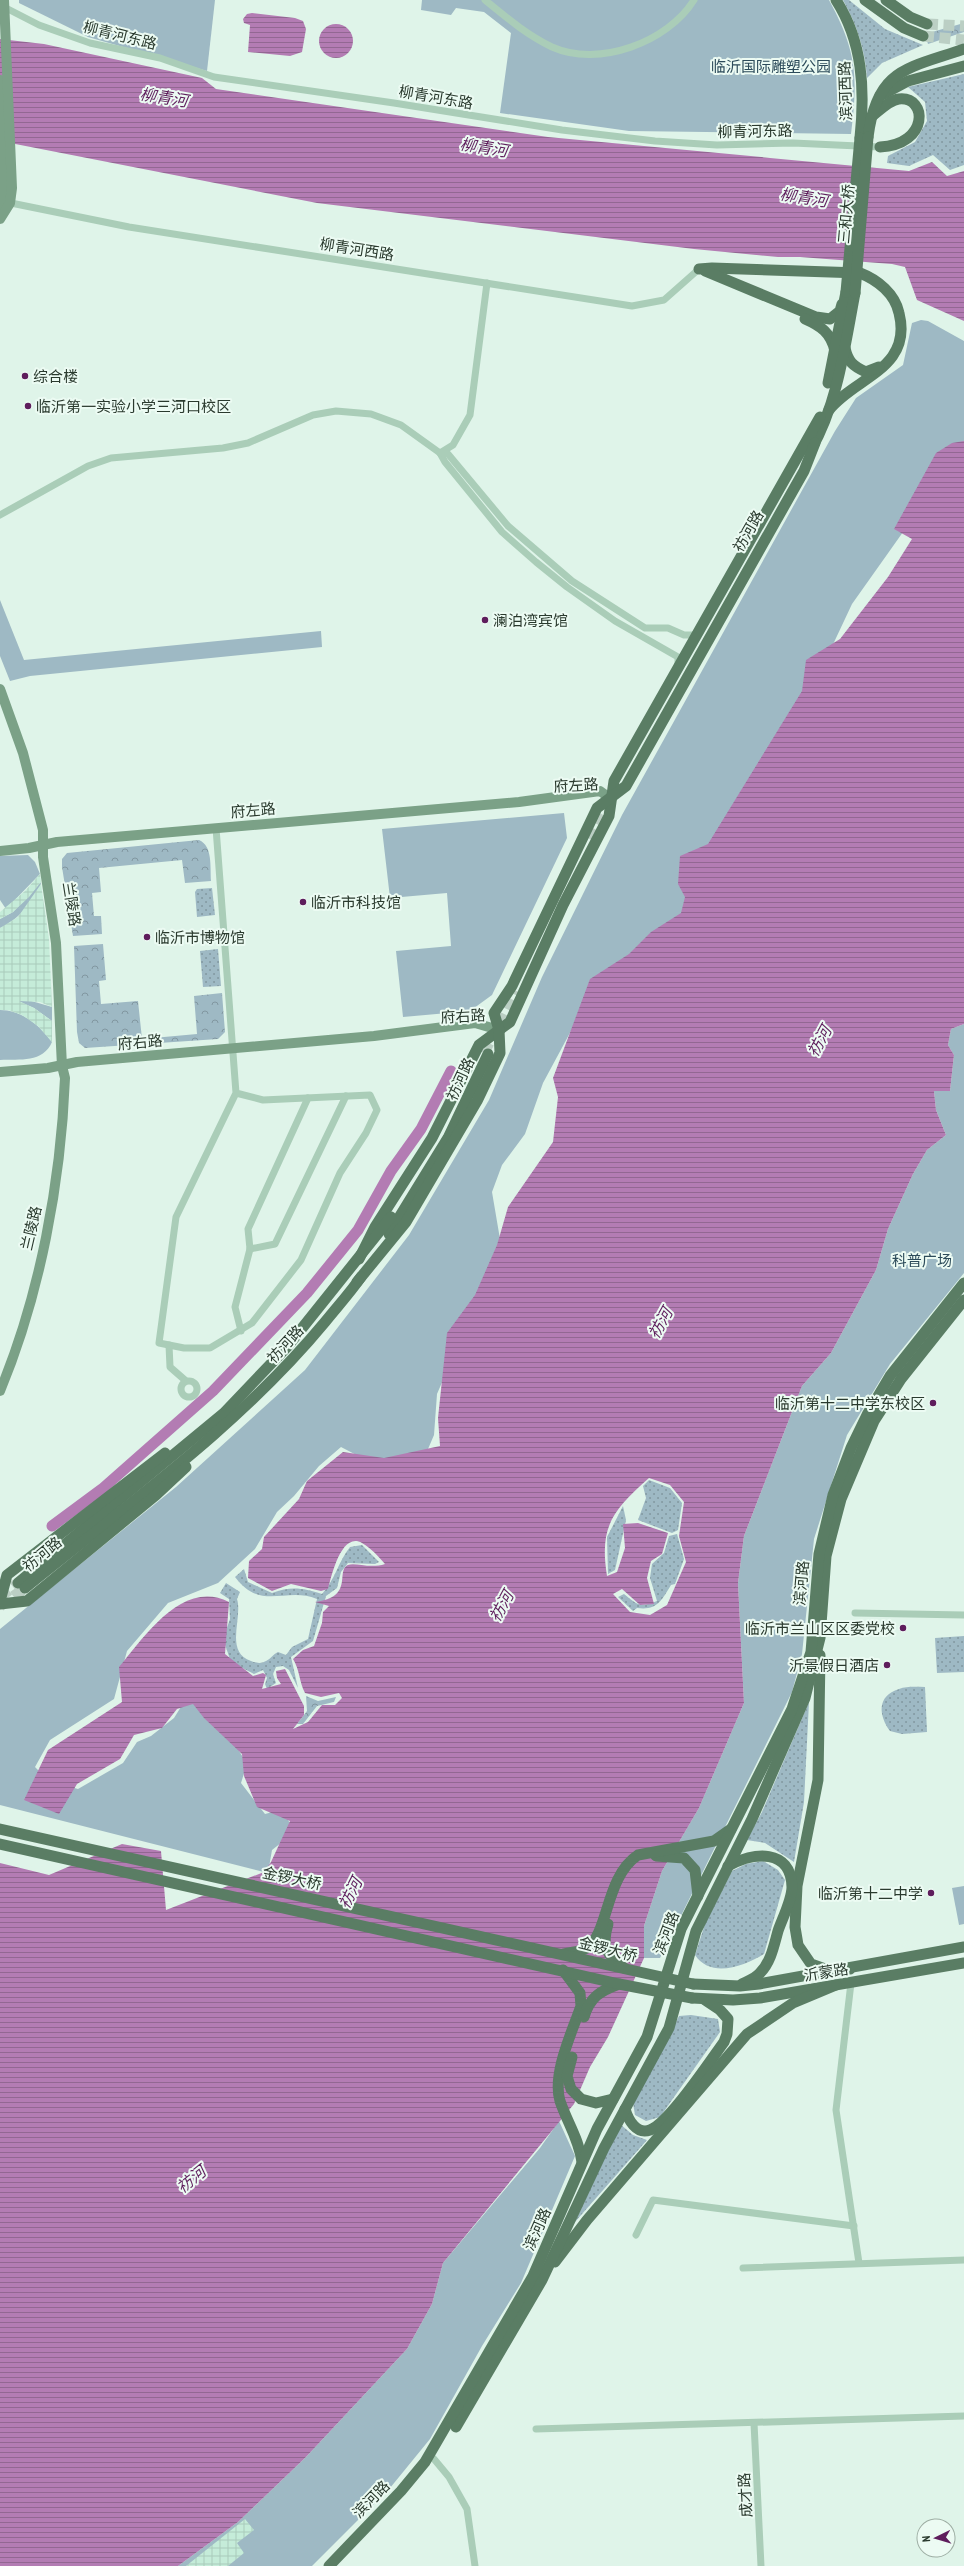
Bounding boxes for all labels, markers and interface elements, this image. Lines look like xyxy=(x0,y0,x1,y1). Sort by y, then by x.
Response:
street label: 柳青河东路 xyxy=(81,17,159,53)
park label: 临沂国际雕塑公园 xyxy=(711,57,831,76)
street label: 滨河西路 xyxy=(834,61,856,121)
street label: 柳青河东路 xyxy=(397,81,475,113)
water label: 柳青河 xyxy=(139,83,192,111)
street label: 柳青河东路 xyxy=(717,121,793,141)
water label: 柳青河 xyxy=(459,133,512,161)
water label: 柳青河 xyxy=(779,183,832,211)
street label: 三和大桥 xyxy=(834,183,858,245)
street label: 柳青河西路 xyxy=(318,234,396,264)
place label: 综合楼 xyxy=(33,367,78,386)
marker: 综合楼 xyxy=(20,371,30,381)
place label: 临沂第一实验小学三河口校区 xyxy=(36,397,231,416)
marker: 临沂第一实验小学三河口校区 xyxy=(23,401,33,411)
street label: 祊河路 xyxy=(729,507,767,555)
place label: 澜泊湾宾馆 xyxy=(493,611,568,630)
marker: 澜泊湾宾馆 xyxy=(480,615,490,625)
street label: 府左路 xyxy=(553,774,599,796)
street label: 府左路 xyxy=(230,799,276,821)
street label: 兰陵路 xyxy=(59,880,85,928)
place label: 临沂市科技馆 xyxy=(311,893,401,912)
marker: 临沂市科技馆 xyxy=(298,897,308,907)
place label: 临沂市博物馆 xyxy=(155,928,245,947)
marker: 临沂市博物馆 xyxy=(142,932,152,942)
street label: 府右路 xyxy=(440,1005,486,1027)
water label: 祊河 xyxy=(802,1020,837,1060)
street label: 府右路 xyxy=(117,1031,163,1053)
street label: 祊河路 xyxy=(442,1055,478,1103)
street label: 兰陵路 xyxy=(17,1204,45,1252)
park label: 科普广场 xyxy=(892,1251,952,1270)
water label: 祊河 xyxy=(643,1302,678,1342)
street label: 祊河路 xyxy=(263,1321,307,1367)
place label: 临沂第十二中学东校区 xyxy=(775,1394,925,1413)
marker: 临沂第十二中学东校区 xyxy=(928,1398,938,1408)
street label: 祊河路 xyxy=(19,1532,65,1576)
street label: 滨河路 xyxy=(790,1560,812,1606)
water label: 祊河 xyxy=(484,1585,519,1625)
place label: 临沂市兰山区区委党校 xyxy=(745,1619,895,1638)
marker: 临沂市兰山区区委党校 xyxy=(898,1623,908,1633)
place label: 沂景假日酒店 xyxy=(789,1656,879,1675)
marker: 沂景假日酒店 xyxy=(882,1660,892,1670)
street label: 金锣大桥 xyxy=(261,1862,323,1894)
water label: 祊河 xyxy=(334,1872,368,1912)
place label: 临沂第十二中学 xyxy=(818,1884,923,1903)
marker: 临沂第十二中学 xyxy=(926,1888,936,1898)
street label: 滨河路 xyxy=(649,1909,683,1957)
street label: 金锣大桥 xyxy=(577,1933,639,1965)
street label: 沂蒙路 xyxy=(802,1959,850,1985)
water label: 祊河 xyxy=(172,2159,212,2197)
street label: 滨河路 xyxy=(519,2205,555,2253)
street label: 成才路 xyxy=(734,2472,756,2518)
street label: 滨河路 xyxy=(349,2476,393,2522)
north arrow xyxy=(916,2518,956,2558)
text: N xyxy=(919,2535,933,2542)

